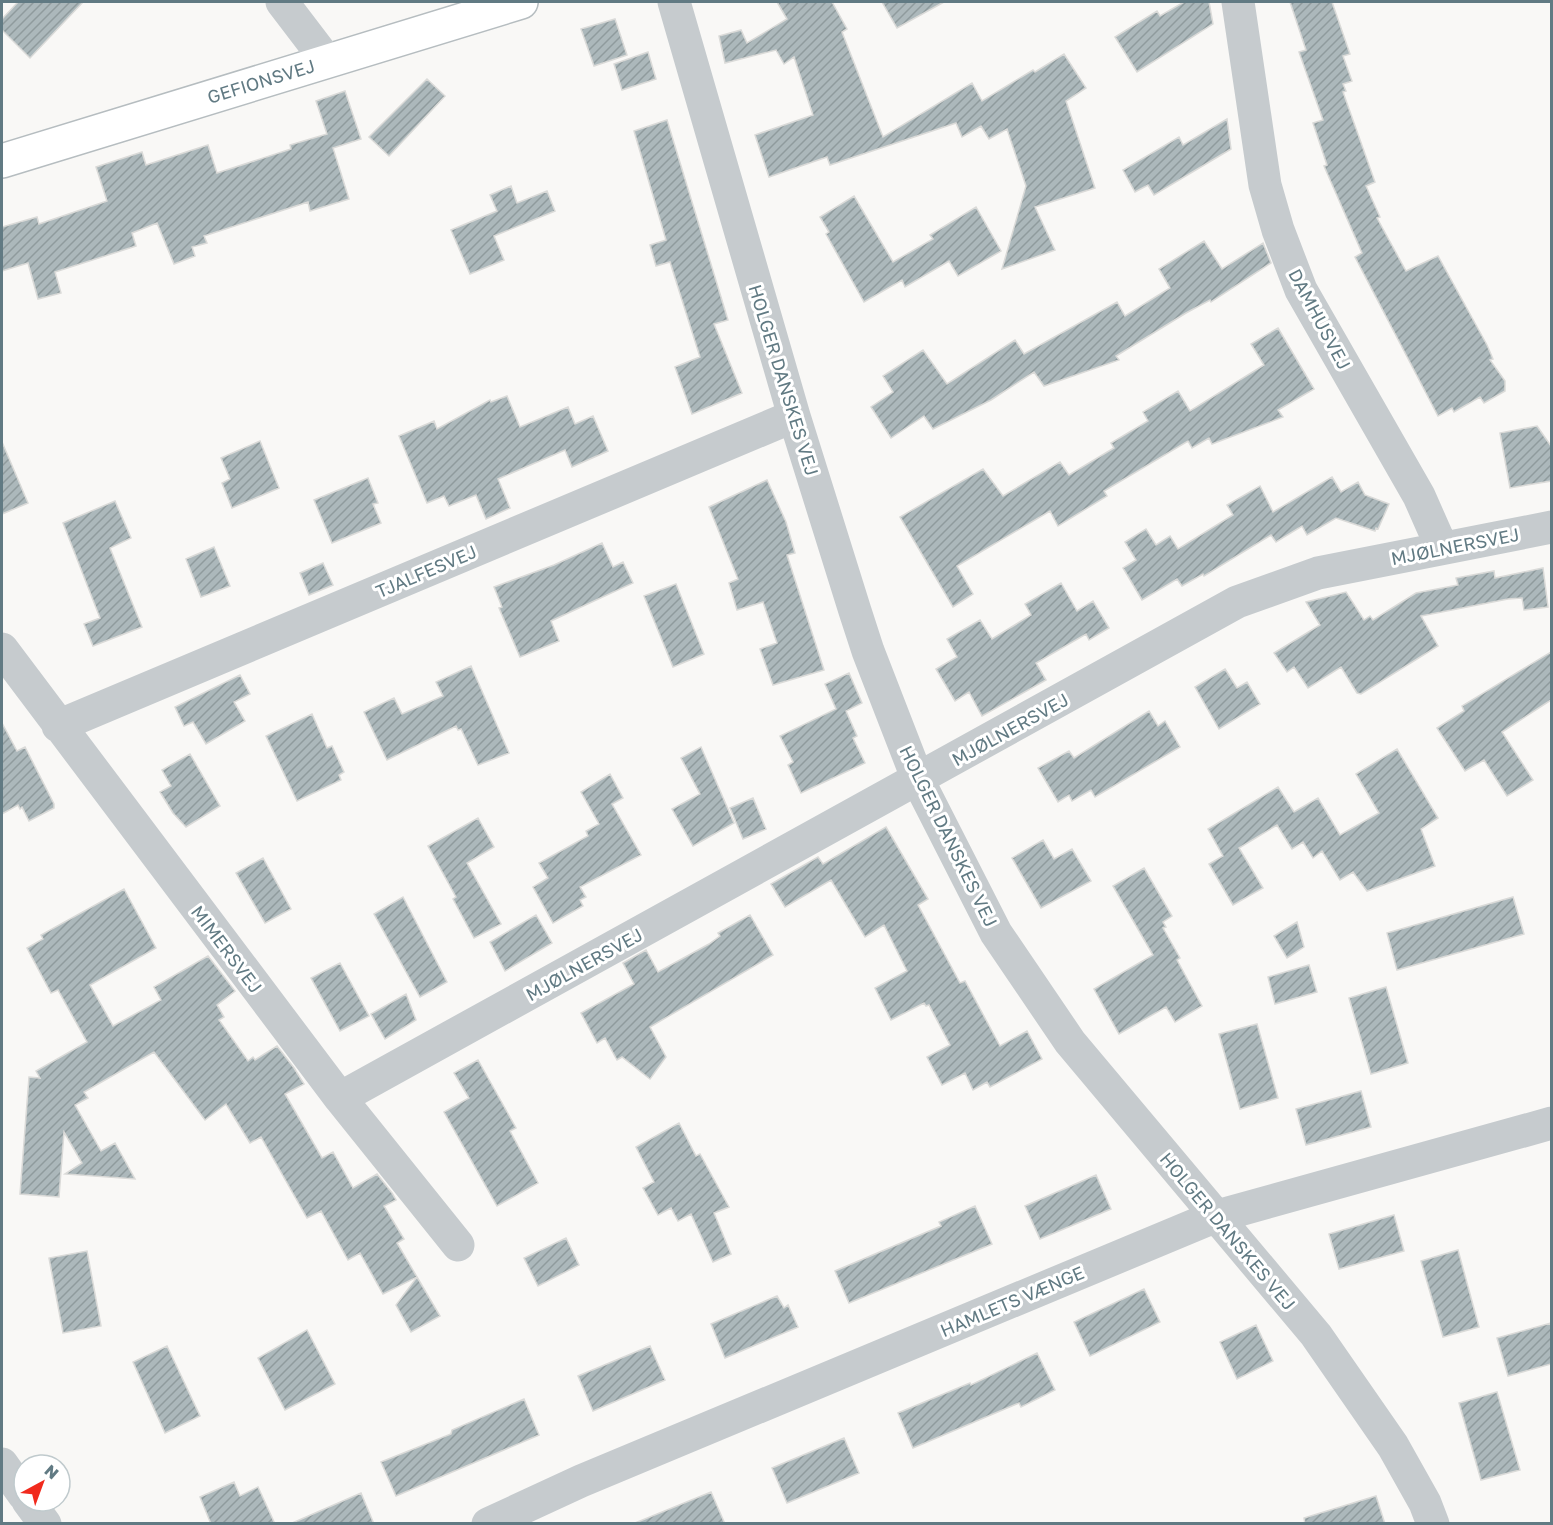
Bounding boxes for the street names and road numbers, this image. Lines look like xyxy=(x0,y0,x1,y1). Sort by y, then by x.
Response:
street label: GEFIONSVEJ xyxy=(205,54,317,108)
street label: DAMHUSVEJ xyxy=(1284,265,1356,373)
street label: HOLGER DANSKES VEJ xyxy=(744,282,824,478)
street label: MJØLNERSVEJ xyxy=(1389,523,1521,569)
street label: TJALFESVEJ xyxy=(372,540,480,602)
street label: MJØLNERSVEJ xyxy=(948,688,1072,770)
street label: HOLGER DANSKES VEJ xyxy=(896,742,1002,930)
street label: MIMERSVEJ xyxy=(187,901,267,997)
street label: MJØLNERSVEJ xyxy=(522,923,646,1005)
street label: HOLGER DANSKES VEJ xyxy=(1156,1148,1300,1314)
street label: HAMLETS VÆNGE xyxy=(937,1261,1087,1341)

